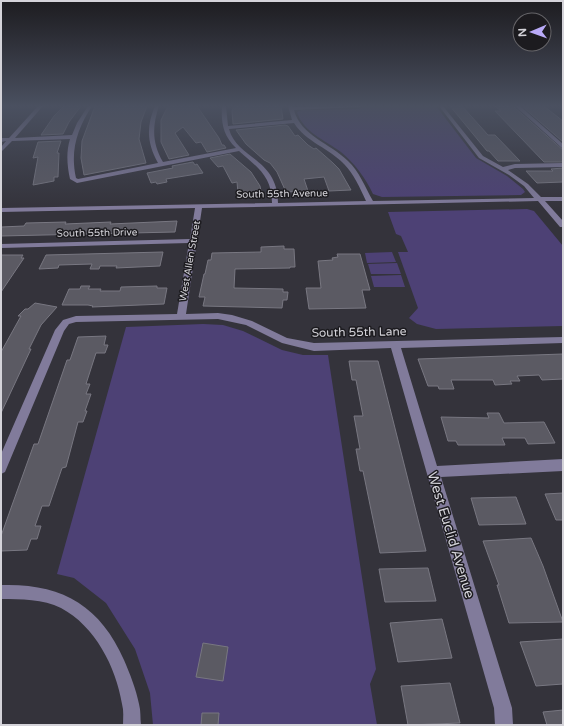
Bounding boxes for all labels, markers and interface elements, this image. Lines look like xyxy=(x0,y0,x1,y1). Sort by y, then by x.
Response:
north arrow xyxy=(512,12,552,52)
text: N xyxy=(516,28,529,37)
street label: South 55th Avenue xyxy=(236,187,328,201)
street label: West Allen Street xyxy=(177,219,203,302)
street label: South 55th Drive xyxy=(57,226,138,240)
street label: South 55th Lane xyxy=(311,324,407,340)
street label: West Euclid Avenue xyxy=(424,470,478,600)

